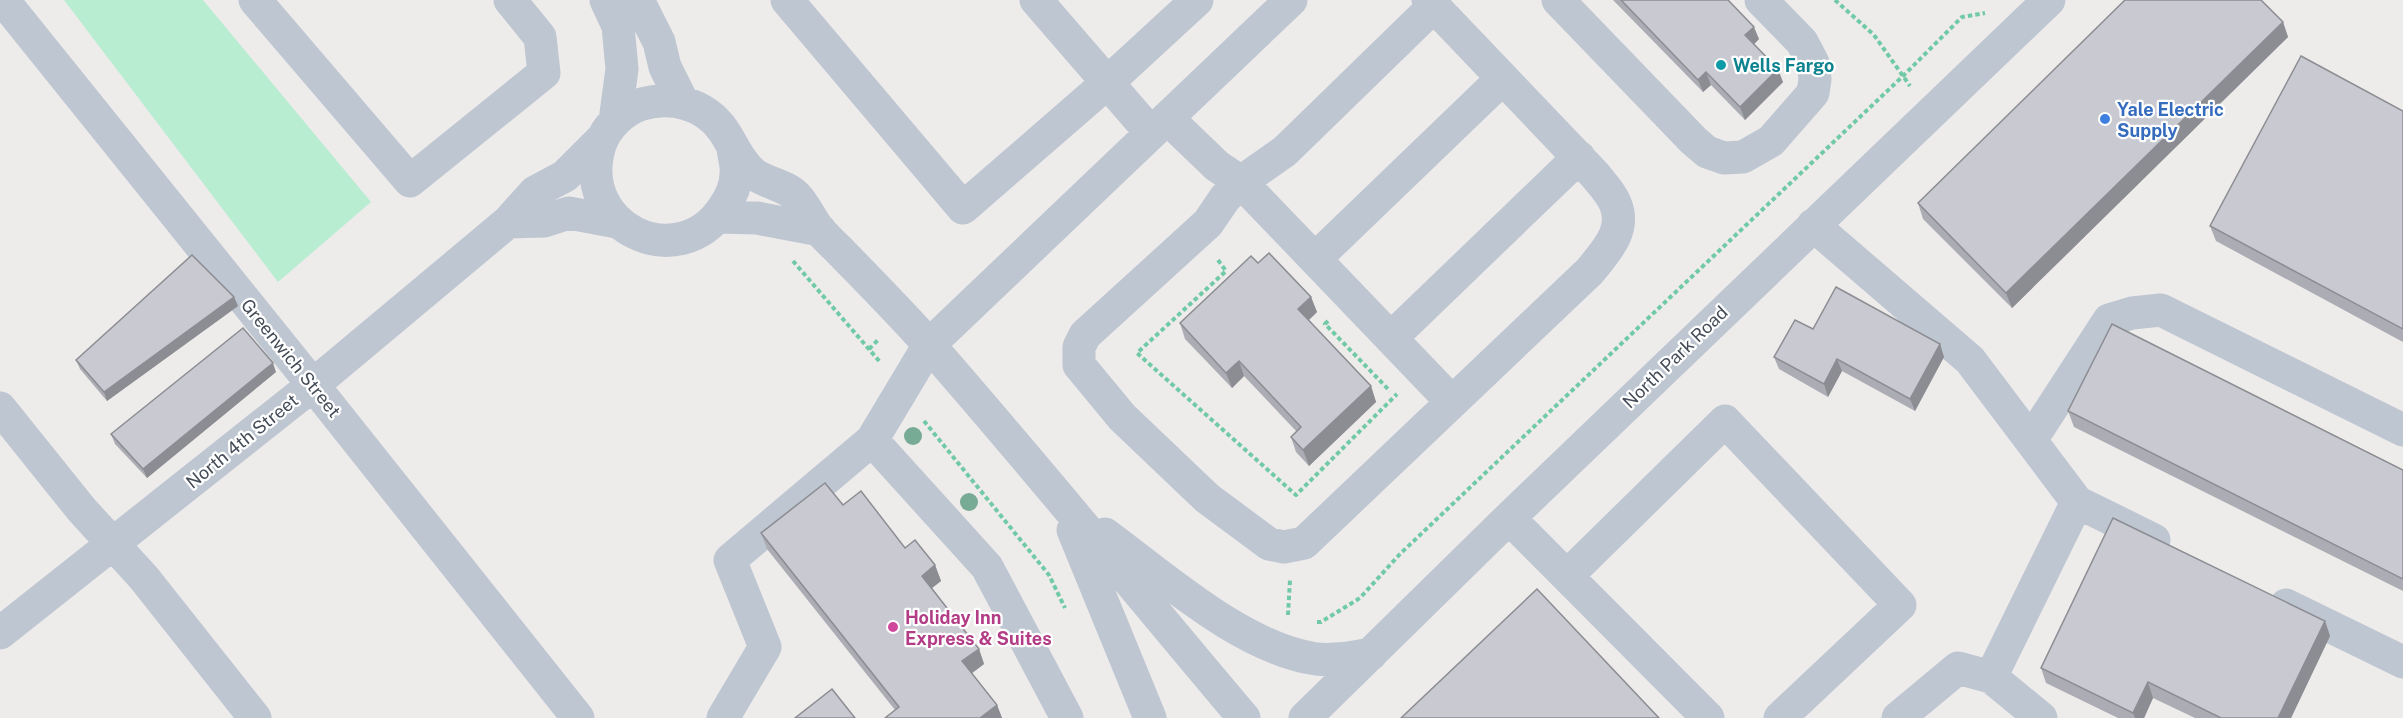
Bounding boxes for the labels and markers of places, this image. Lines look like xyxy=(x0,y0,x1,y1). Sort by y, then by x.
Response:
place label: Wells Fargo xyxy=(1733,55,1834,76)
marker: Wells Fargo xyxy=(1714,58,1728,72)
place label: Yale Electric Supply xyxy=(2117,99,2224,141)
marker: Yale Electric Supply xyxy=(2098,112,2112,126)
place label: Holiday Inn Express & Suites xyxy=(905,607,1052,649)
marker: Holiday Inn Express & Suites xyxy=(886,620,900,634)

